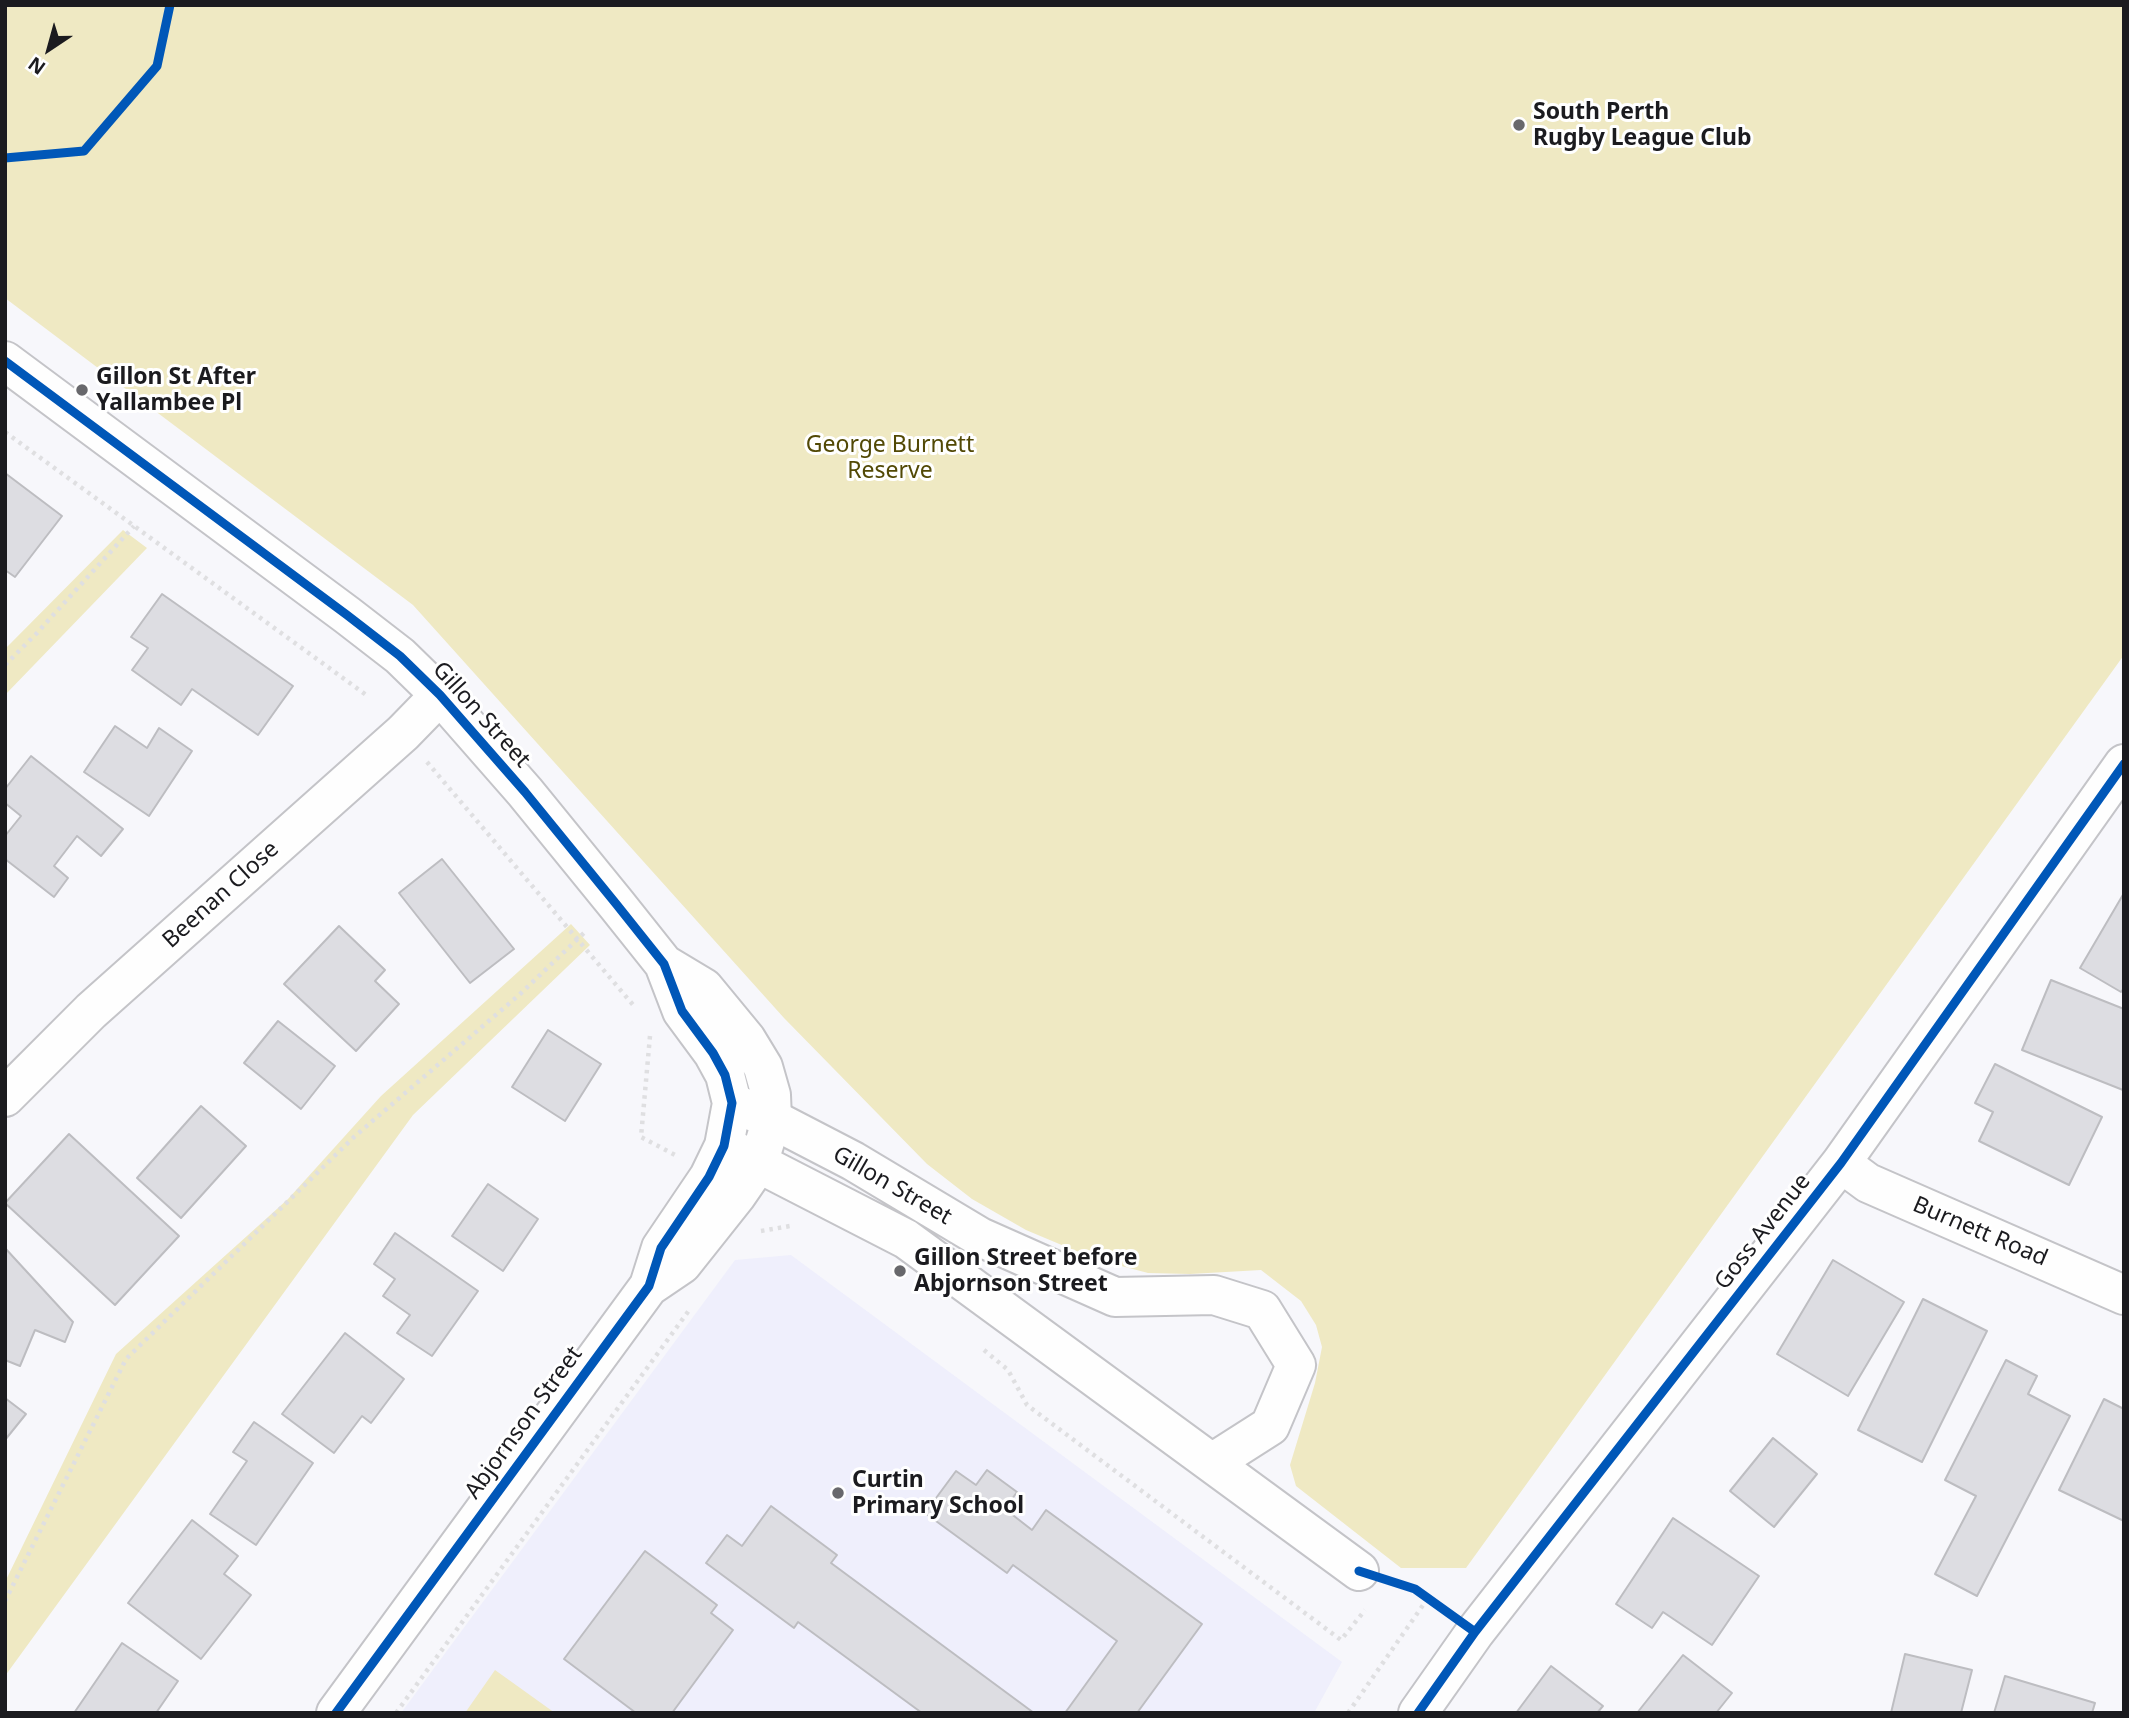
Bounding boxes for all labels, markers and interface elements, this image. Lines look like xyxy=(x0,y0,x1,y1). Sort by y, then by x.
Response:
north arrow xyxy=(14,14,84,84)
text: N xyxy=(23,51,51,81)
place label: South Perth Rugby League Club xyxy=(1533,98,1751,152)
marker: South Perth Rugby League Club xyxy=(1511,117,1527,133)
place label: Gillon St After Yallambee Pl xyxy=(96,363,256,417)
marker: Gillon St After Yallambee Pl xyxy=(74,382,90,398)
park label: George Burnett Reserve xyxy=(806,431,974,485)
street label: Gillon Street xyxy=(426,656,536,774)
street label: Beenan Close xyxy=(157,836,285,954)
street label: Gillon Street xyxy=(828,1141,956,1231)
street label: Goss Avenue xyxy=(1709,1169,1817,1295)
street label: Burnett Road xyxy=(1908,1191,2052,1273)
place label: Gillon Street before Abjornson Street xyxy=(914,1244,1138,1298)
marker: Gillon Street before Abjornson Street xyxy=(892,1263,908,1279)
street label: Abjornson Street xyxy=(459,1341,589,1505)
place label: Curtin Primary School xyxy=(852,1466,1024,1520)
marker: Curtin Primary School xyxy=(830,1485,846,1501)

